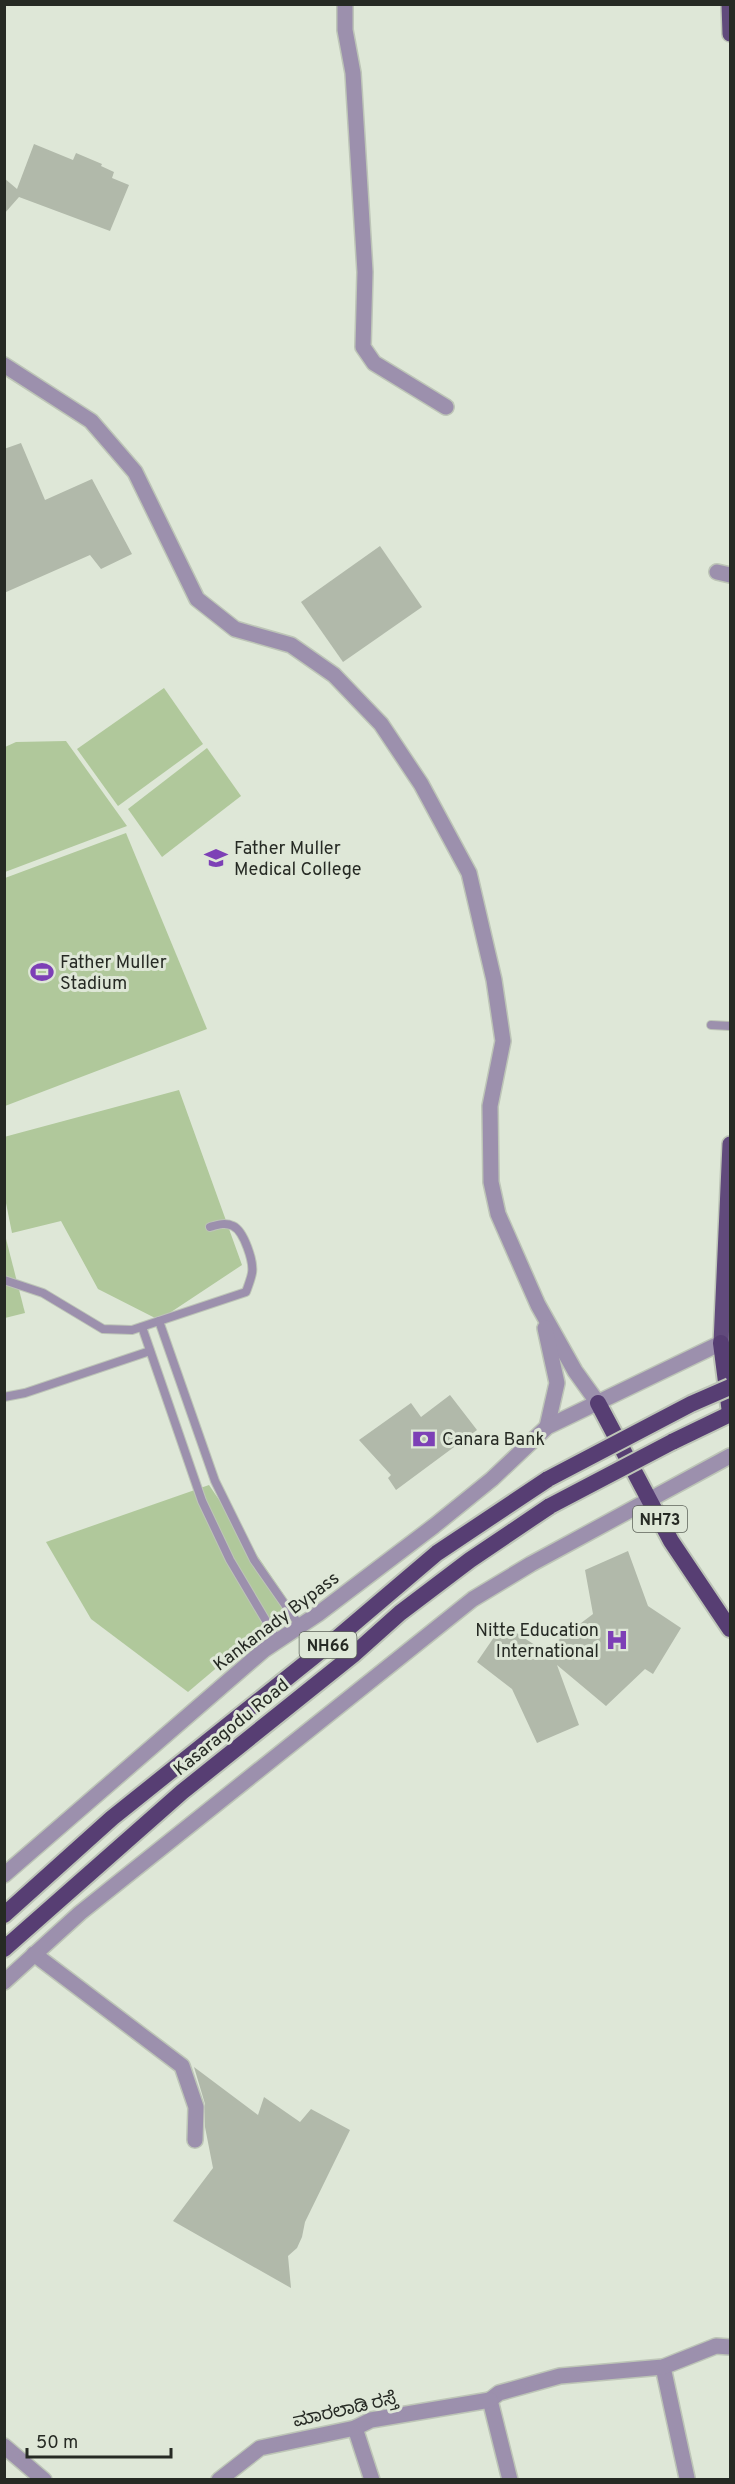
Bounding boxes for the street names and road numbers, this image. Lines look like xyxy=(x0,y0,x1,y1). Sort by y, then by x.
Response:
road number: NH73 xyxy=(633,1506,687,1532)
street label: Kankanady Bypass xyxy=(209,1567,344,1677)
road number: NH66 xyxy=(300,1632,356,1658)
street label: Kasaragodu Road xyxy=(170,1675,294,1782)
street label: ಮಾರಲಾಡಿ ರಸ್ತೆ xyxy=(291,2387,400,2434)

